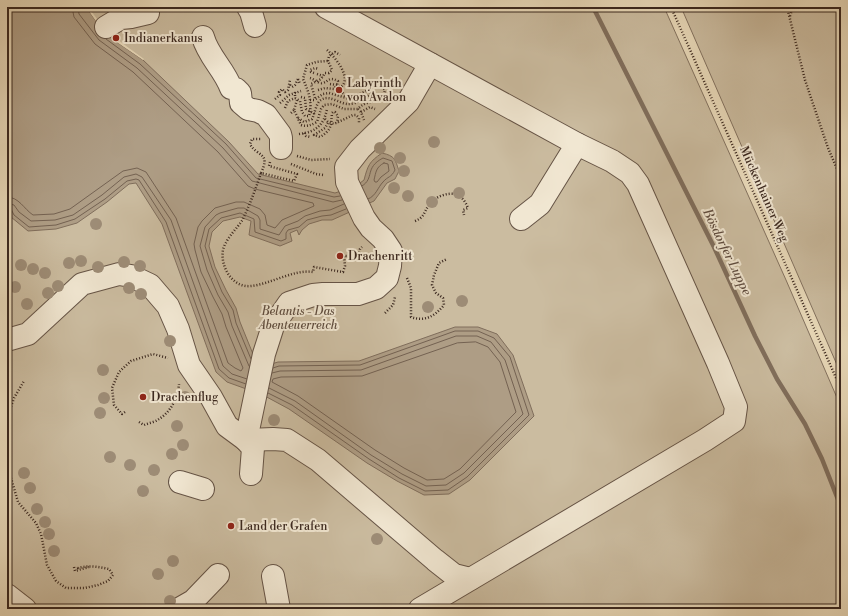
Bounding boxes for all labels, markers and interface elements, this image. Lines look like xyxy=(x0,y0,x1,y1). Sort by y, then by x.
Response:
place label: Indianerkanus xyxy=(124,31,203,46)
marker: Indianerkanus xyxy=(111,33,121,43)
place label: Labyrinth von Avalon xyxy=(346,76,406,105)
marker: Labyrinth von Avalon xyxy=(334,85,344,95)
street label: Mückenhainer Weg xyxy=(736,144,792,245)
water label: Bösdorfer Luppe xyxy=(699,205,755,298)
place label: Drachenritt xyxy=(348,249,413,264)
marker: Drachenritt xyxy=(335,251,345,261)
park label: Belantis - Das Abenteuerreich xyxy=(257,304,338,333)
place label: Drachenflug xyxy=(151,390,219,405)
marker: Drachenflug xyxy=(138,392,148,402)
place label: Land der Grafen xyxy=(239,519,327,534)
marker: Land der Grafen xyxy=(226,521,236,531)

